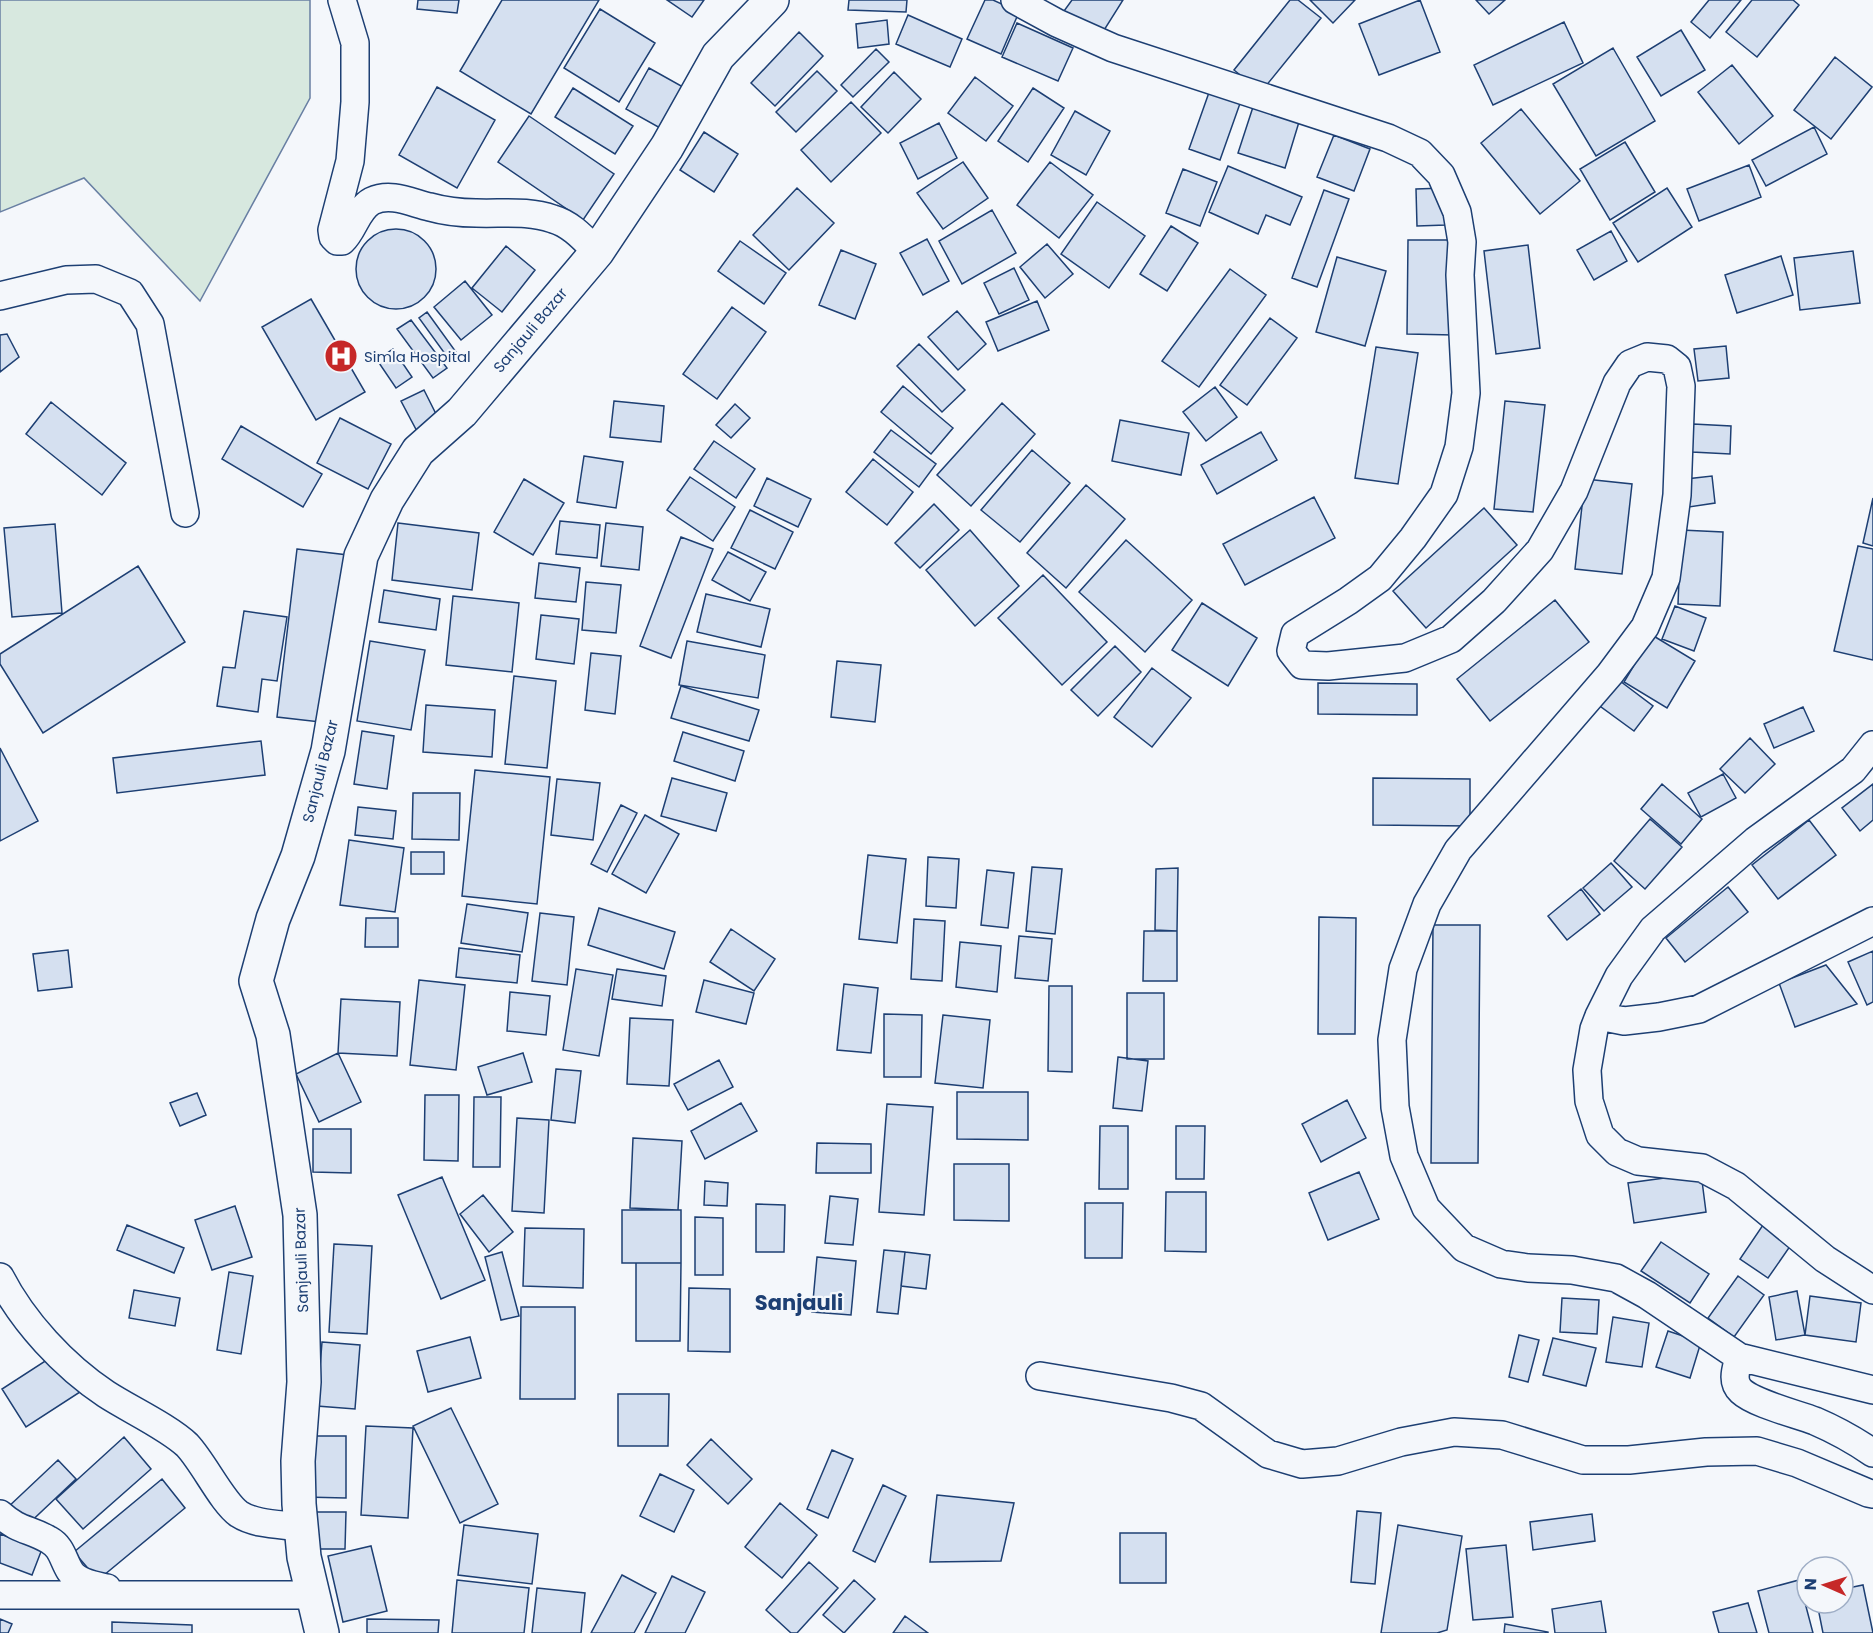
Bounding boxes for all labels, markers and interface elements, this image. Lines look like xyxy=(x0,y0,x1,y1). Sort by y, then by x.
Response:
street label: Sanjauli Bazar xyxy=(488,283,572,377)
hospital icon: Simla Hospital xyxy=(323,338,359,374)
place label: Simla Hospital xyxy=(364,346,471,367)
street label: Sanjauli Bazar xyxy=(297,717,343,825)
street label: Sanjauli Bazar xyxy=(289,1207,313,1313)
district label: Sanjauli xyxy=(755,1288,843,1317)
north arrow xyxy=(1795,1555,1855,1615)
text: N xyxy=(1799,1578,1822,1591)

